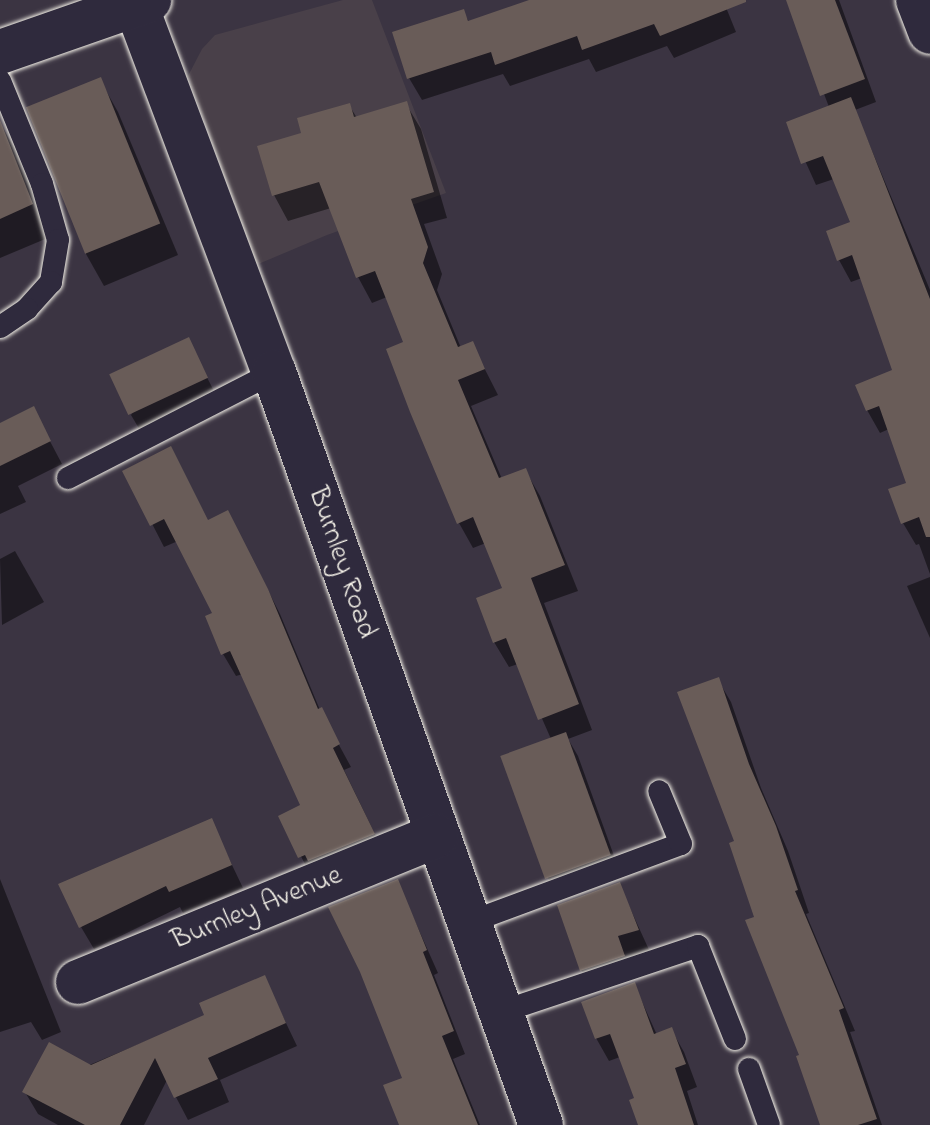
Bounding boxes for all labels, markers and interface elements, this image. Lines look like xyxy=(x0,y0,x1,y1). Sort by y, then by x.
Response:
street label: Burnley Road xyxy=(299,483,383,643)
street label: Burnley Avenue xyxy=(167,860,347,958)

